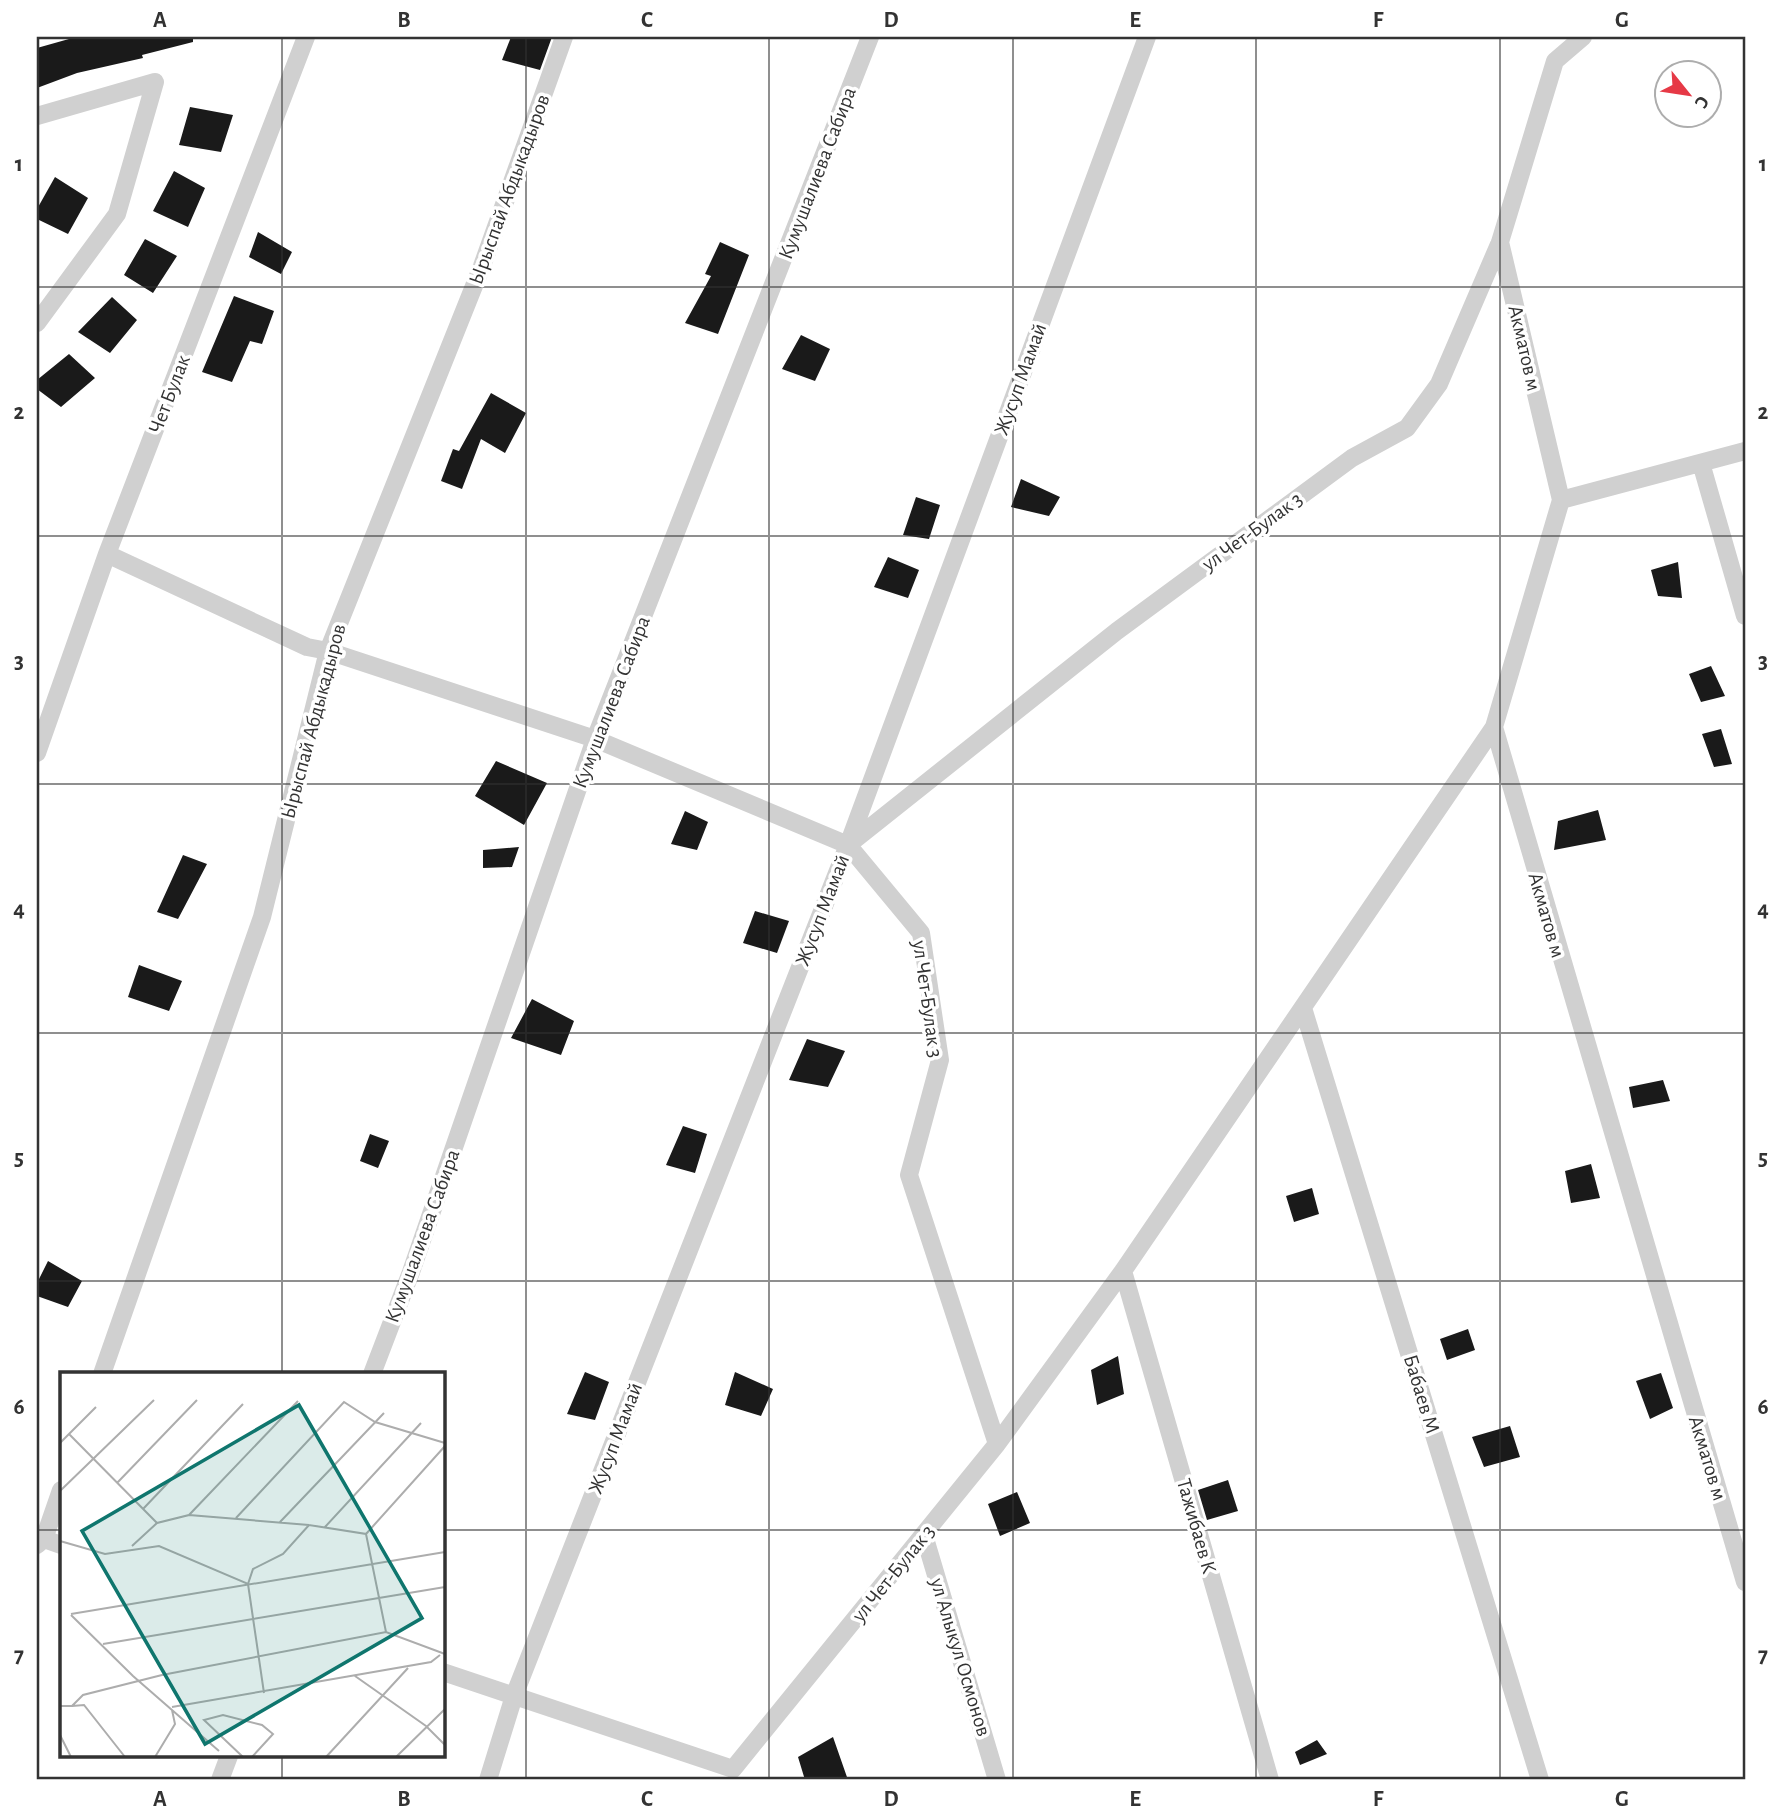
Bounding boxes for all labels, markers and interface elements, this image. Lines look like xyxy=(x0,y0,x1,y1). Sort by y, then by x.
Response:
text: A xyxy=(153,9,167,32)
text: B xyxy=(397,9,411,32)
text: C xyxy=(641,9,653,32)
text: D xyxy=(883,9,899,32)
text: E xyxy=(1129,9,1141,32)
text: F xyxy=(1373,9,1384,32)
text: G xyxy=(1615,9,1629,32)
north arrow xyxy=(1652,60,1722,130)
street label: Кумушалиева Сабира xyxy=(775,84,860,262)
street label: Ырыспай Абдыкадыров xyxy=(465,91,554,287)
text: С xyxy=(1691,92,1712,111)
text: 1 xyxy=(15,153,23,176)
text: 1 xyxy=(1759,153,1767,176)
street label: Акматов м xyxy=(1504,303,1545,393)
street label: Жусуп Мамай xyxy=(991,321,1050,438)
street label: Чет Булак xyxy=(145,352,194,436)
text: 2 xyxy=(14,401,25,424)
text: 2 xyxy=(1758,401,1769,424)
street label: ул Чет-Булак 3 xyxy=(1197,488,1306,575)
street label: Кумушалиева Сабира xyxy=(569,613,654,791)
street label: Ырыспай Абдыкадыров xyxy=(277,622,350,821)
text: 3 xyxy=(14,650,24,673)
text: 3 xyxy=(1758,650,1768,673)
street label: Жусуп Мамай xyxy=(792,852,853,969)
street label: Акматов м xyxy=(1524,870,1569,960)
text: 4 xyxy=(13,898,25,921)
text: 4 xyxy=(1757,898,1769,921)
street label: ул Чет-Булак 3 xyxy=(909,938,946,1059)
street label: Кумушалиева Сабира xyxy=(381,1146,464,1326)
text: 5 xyxy=(14,1147,24,1170)
text: 5 xyxy=(1758,1147,1768,1170)
street label: Бабаев М xyxy=(1400,1352,1443,1436)
inset map xyxy=(60,1372,444,1758)
street label: Жусуп Мамай xyxy=(585,1380,646,1497)
text: 6 xyxy=(13,1396,25,1419)
text: 6 xyxy=(1757,1396,1769,1419)
street label: Акматов м xyxy=(1685,1413,1730,1503)
street label: Тажибаев К xyxy=(1173,1476,1220,1576)
street label: ул Чет-Булак 3 xyxy=(847,1521,939,1627)
street label: ул Алыкул Осмонов xyxy=(926,1575,995,1739)
text: 7 xyxy=(14,1644,24,1667)
text: 7 xyxy=(1758,1644,1768,1667)
text: A xyxy=(153,1788,167,1811)
text: B xyxy=(397,1788,411,1811)
text: C xyxy=(641,1788,653,1811)
text: D xyxy=(883,1788,899,1811)
text: E xyxy=(1129,1788,1141,1811)
text: F xyxy=(1373,1788,1384,1811)
text: G xyxy=(1615,1788,1629,1811)

